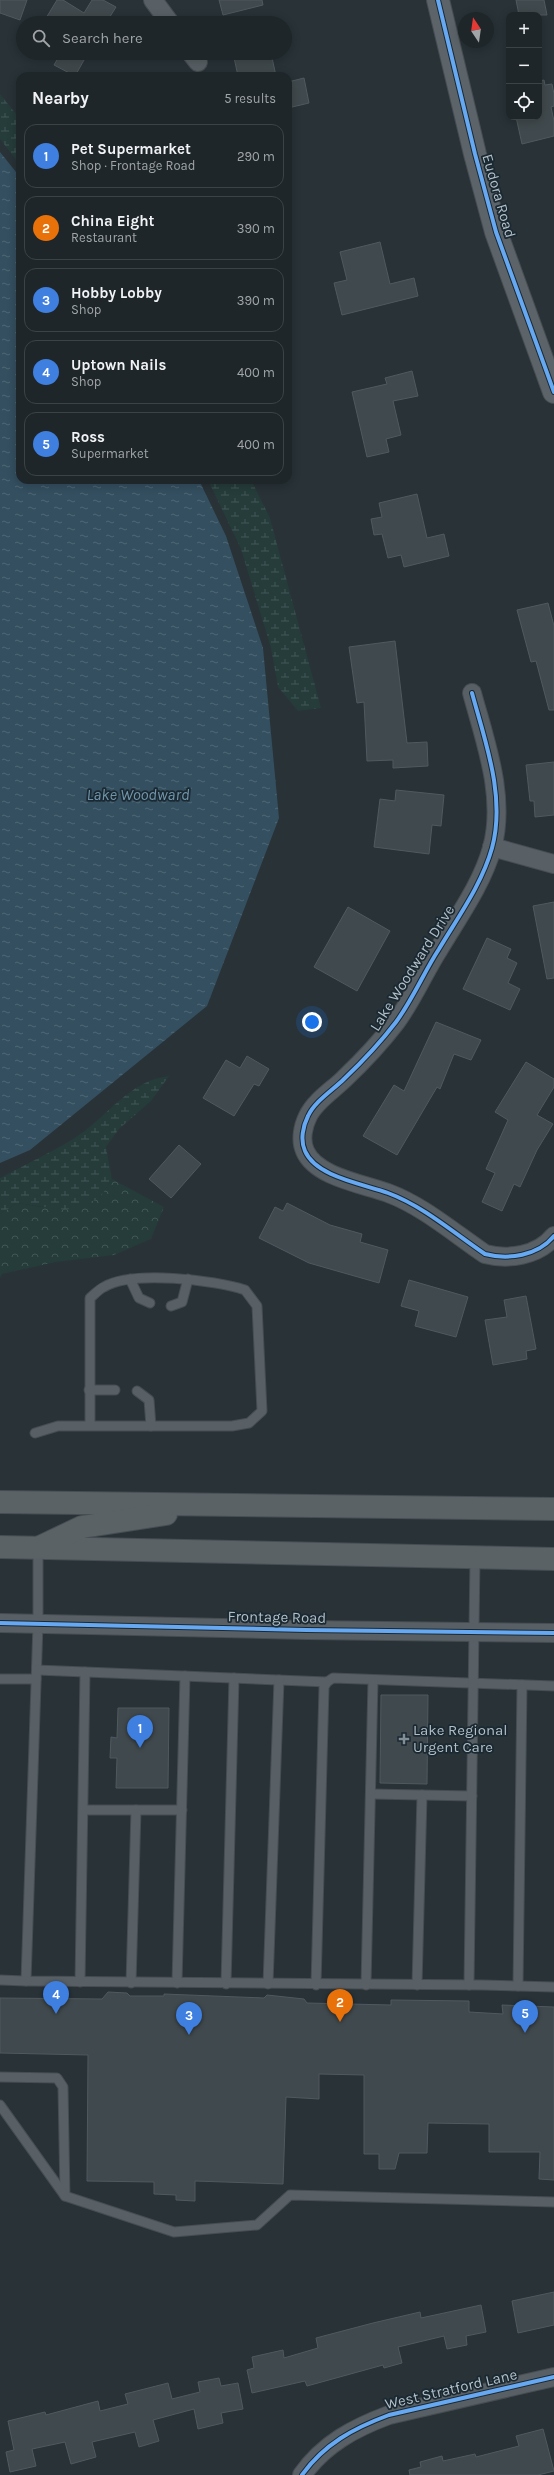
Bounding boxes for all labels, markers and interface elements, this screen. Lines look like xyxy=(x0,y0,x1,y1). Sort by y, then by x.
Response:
north arrow xyxy=(458,12,494,48)
map controls xyxy=(506,12,542,120)
button: + xyxy=(506,12,542,48)
search box xyxy=(16,16,292,60)
icon: search xyxy=(30,27,52,49)
text: Search here xyxy=(62,29,143,47)
button: − xyxy=(506,48,542,84)
button: locate xyxy=(506,84,542,120)
text: Nearby xyxy=(32,88,89,108)
text: 5 results xyxy=(224,91,276,106)
text: Pet Supermarket xyxy=(71,140,191,158)
text: 1 xyxy=(44,149,48,164)
text: 290 m xyxy=(237,149,275,164)
street label: Eudora Road xyxy=(478,152,520,240)
text: Shop · Frontage Road xyxy=(71,158,195,173)
text: China Eight xyxy=(71,212,154,230)
text: 2 xyxy=(42,221,50,236)
text: 390 m xyxy=(237,221,275,236)
text: Restaurant xyxy=(71,230,137,245)
text: Hobby Lobby xyxy=(71,284,162,302)
text: 3 xyxy=(42,293,50,308)
text: 390 m xyxy=(237,293,275,308)
text: Shop xyxy=(71,302,101,317)
text: Uptown Nails xyxy=(71,356,166,374)
text: 4 xyxy=(42,365,50,380)
text: 400 m xyxy=(237,365,275,380)
text: Shop xyxy=(71,374,101,389)
text: Ross xyxy=(71,428,105,446)
text: 5 xyxy=(42,437,50,452)
text: 400 m xyxy=(237,437,275,452)
text: Supermarket xyxy=(71,446,149,461)
water label: Lake Woodward xyxy=(87,785,190,804)
street label: Lake Woodward Drive xyxy=(366,902,458,1034)
your location xyxy=(302,1012,322,1032)
street label: Frontage Road xyxy=(227,1607,327,1627)
pin: 1 xyxy=(127,1715,153,1748)
place label: Lake Regional Urgent Care xyxy=(413,1721,508,1756)
marker: Lake Regional Urgent Care xyxy=(398,1733,410,1745)
pin: 4 xyxy=(43,1981,69,2014)
pin: 2 xyxy=(327,1989,353,2022)
pin: 5 xyxy=(512,2000,538,2033)
pin: 3 xyxy=(176,2002,202,2035)
street label: West Stratford Lane xyxy=(383,2365,519,2413)

